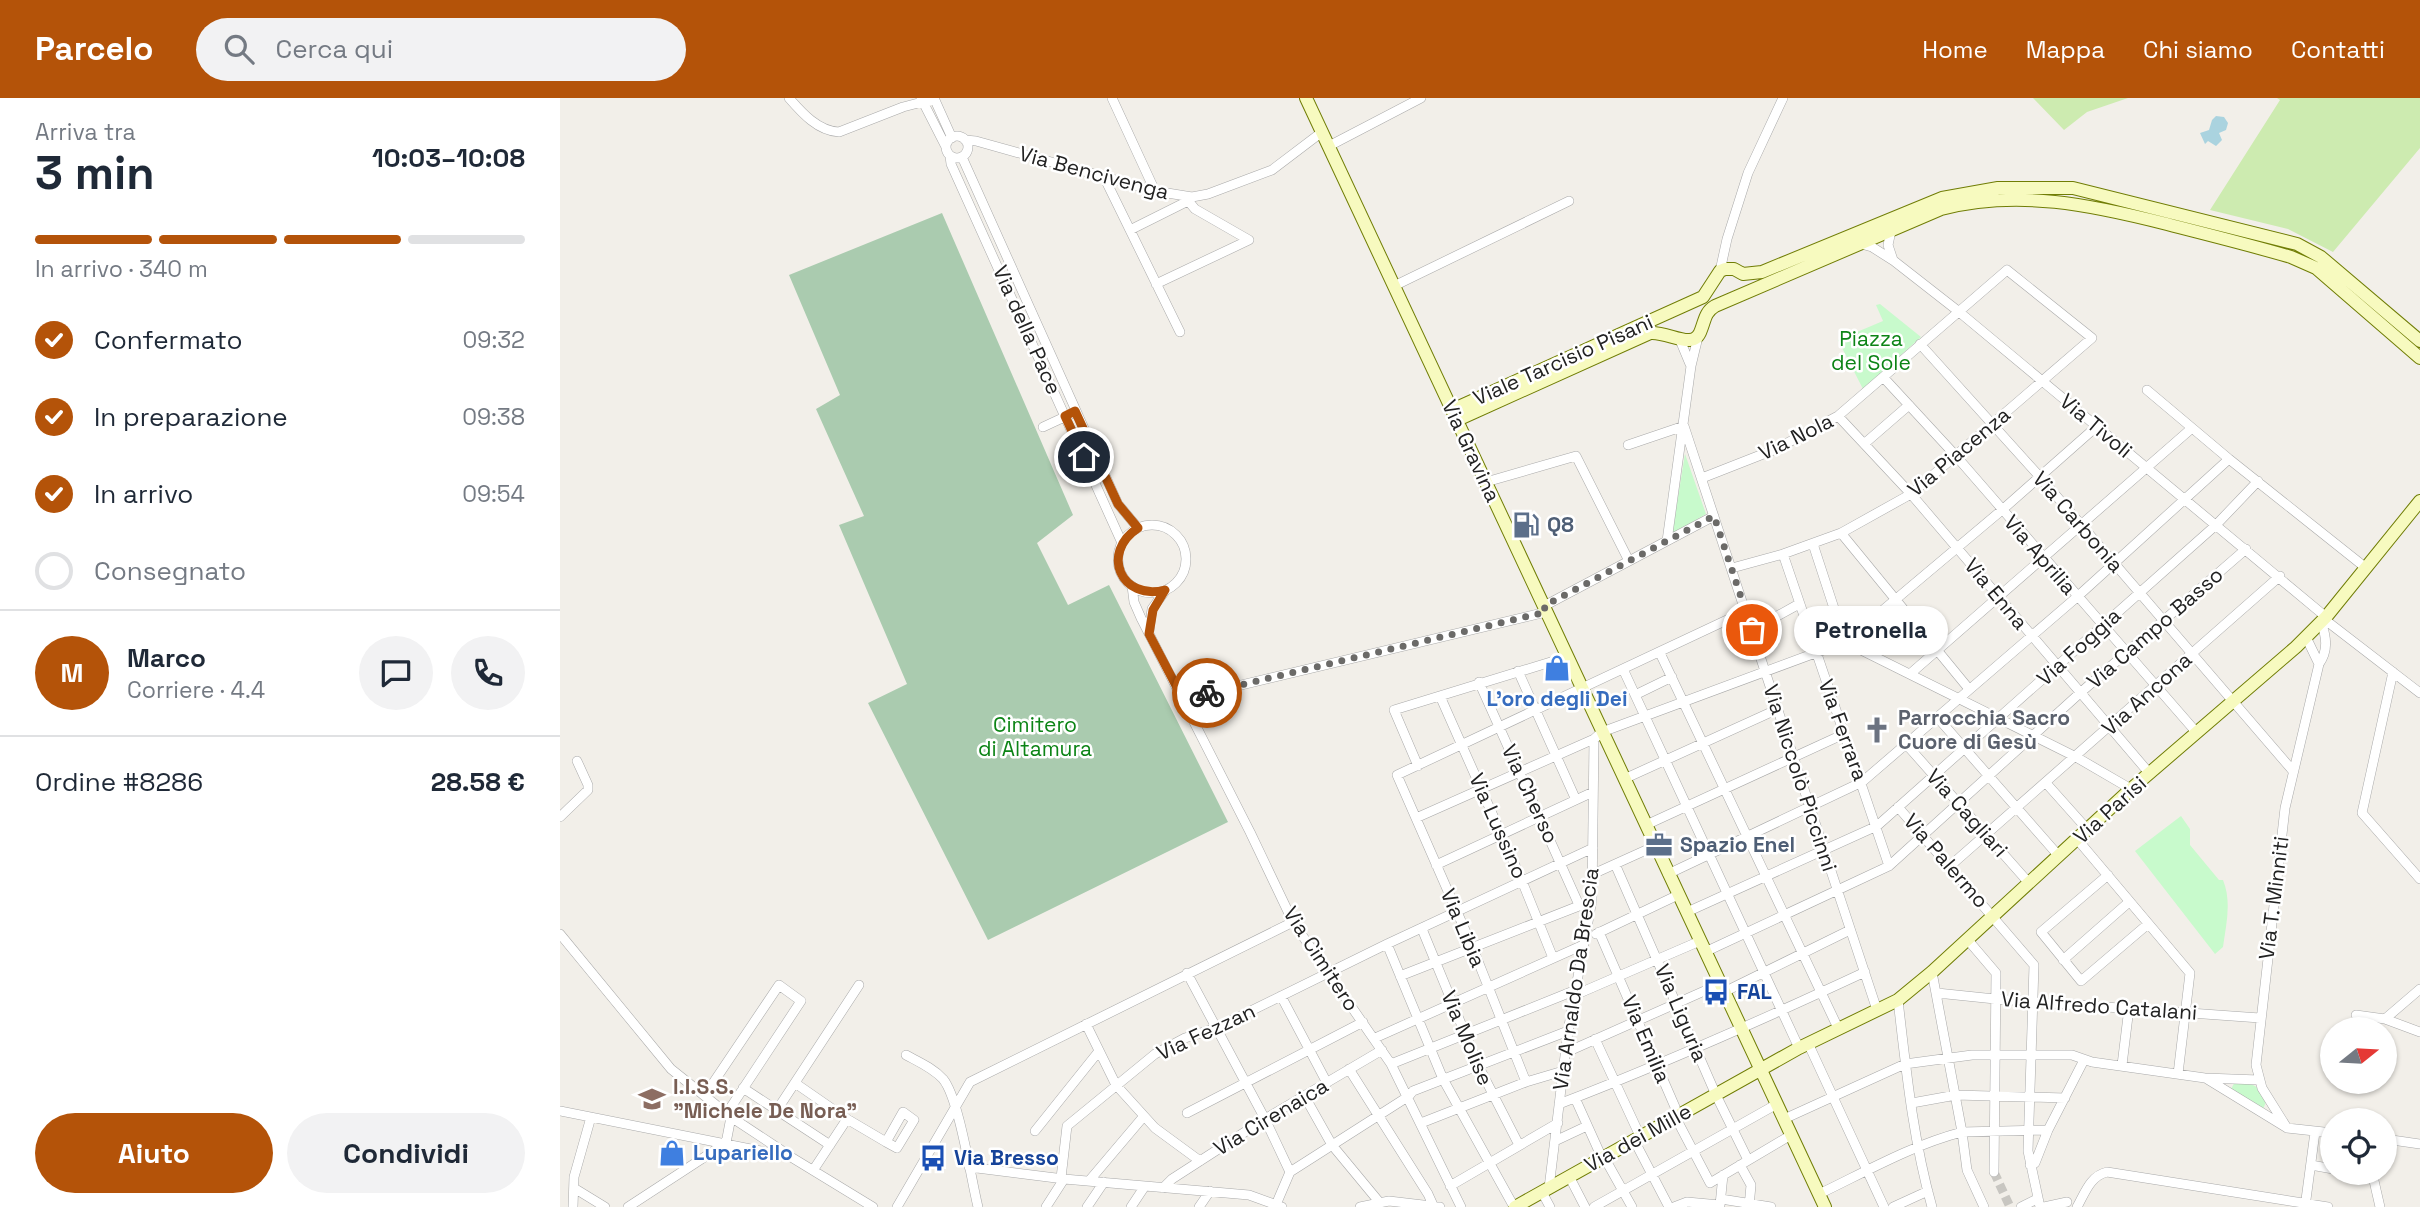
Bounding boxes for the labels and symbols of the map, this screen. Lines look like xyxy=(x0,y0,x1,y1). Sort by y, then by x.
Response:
street label: Via Bencivenga xyxy=(1016,140,1172,206)
street label: Via della Pace xyxy=(987,261,1068,399)
street label: Viale Tarcisio Pisani xyxy=(1469,308,1657,411)
park label: Piazza del Sole xyxy=(1831,325,1911,376)
street label: Via Tivoli xyxy=(2054,387,2138,464)
street label: Via Gravina xyxy=(1436,395,1507,506)
street label: Via Piacenza xyxy=(1902,401,2016,502)
street label: Via Nola xyxy=(1754,407,1838,466)
pin xyxy=(1054,427,1114,487)
street label: Via Carbonia xyxy=(2027,465,2130,578)
street label: Via Aprilia xyxy=(1998,509,2083,600)
fuel station icon: Q8 xyxy=(1511,510,1541,540)
place label: Q8 xyxy=(1547,511,1574,538)
street label: Via Enna xyxy=(1959,552,2034,635)
street label: Via Campo Basso xyxy=(2081,561,2228,694)
pin xyxy=(1722,600,1782,660)
street label: Via Foggia xyxy=(2031,602,2126,691)
callout: Petronella xyxy=(1794,606,1948,654)
street label: Via Ancona xyxy=(2096,646,2197,741)
shop icon: L'oro degli Dei xyxy=(1542,653,1572,683)
courier xyxy=(1172,658,1242,728)
street label: Via Ferrara xyxy=(1813,675,1874,784)
street label: Via Niccolò Piccinni xyxy=(1757,681,1843,875)
place label: L'oro degli Dei xyxy=(1487,685,1627,712)
place label: Parrocchia Sacro Cuore di Gesù xyxy=(1898,704,2070,755)
park label: Cimitero di Altamura xyxy=(978,711,1092,762)
church icon: Parrocchia Sacro Cuore di Gesù xyxy=(1862,715,1892,745)
street label: Via Cherso xyxy=(1496,740,1565,848)
street label: Via Cagliari xyxy=(1921,763,2014,863)
street label: Via Lussino xyxy=(1463,769,1534,883)
street label: Via Parisi xyxy=(2067,770,2152,850)
street label: Via Palermo xyxy=(1898,808,1995,914)
office icon: Spazio Enel xyxy=(1644,830,1674,860)
place label: Spazio Enel xyxy=(1680,831,1795,858)
street label: Via T. Minniti xyxy=(2253,835,2294,961)
street label: Via Arnaldo Da Brescia xyxy=(1547,866,1605,1092)
street label: Via Libia xyxy=(1435,884,1492,971)
street label: Via Cimitero xyxy=(1278,901,1365,1016)
street label: Via Liguria xyxy=(1649,960,1714,1066)
bus stop icon: FAL xyxy=(1701,977,1731,1007)
place label: FAL xyxy=(1737,978,1772,1005)
street label: Via Alfredo Catalani xyxy=(2000,985,2198,1026)
street label: Via Molise xyxy=(1435,986,1500,1089)
street label: Via Emilia xyxy=(1616,991,1677,1087)
street label: Via Fezzan xyxy=(1152,997,1259,1066)
north arrow xyxy=(2320,1017,2398,1094)
street label: Via Cirenaica xyxy=(1209,1072,1333,1161)
place label: I.I.S.S. "Michele De Nora" xyxy=(673,1073,857,1124)
school or university icon: I.I.S.S. "Michele De Nora" xyxy=(637,1084,667,1114)
street label: Via dei Mille xyxy=(1580,1097,1696,1178)
shop icon: Lupariello xyxy=(657,1138,687,1168)
place label: Lupariello xyxy=(693,1139,793,1166)
bus stop icon: Via Bresso xyxy=(918,1143,948,1173)
place label: Via Bresso xyxy=(954,1144,1059,1171)

